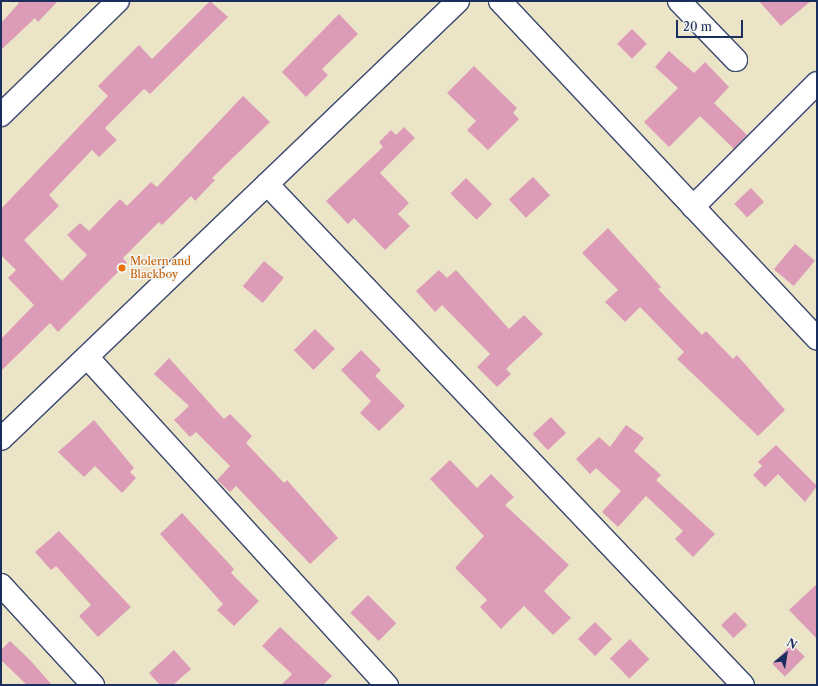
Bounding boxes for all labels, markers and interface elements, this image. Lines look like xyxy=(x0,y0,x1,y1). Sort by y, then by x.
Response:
scale bar xyxy=(678,12,745,38)
text: 20 m xyxy=(683,19,712,34)
place label: Molern and Blackboy xyxy=(130,255,191,281)
marker: Molern and Blackboy xyxy=(117,263,127,273)
north arrow xyxy=(766,634,806,674)
text: N xyxy=(784,635,800,652)

